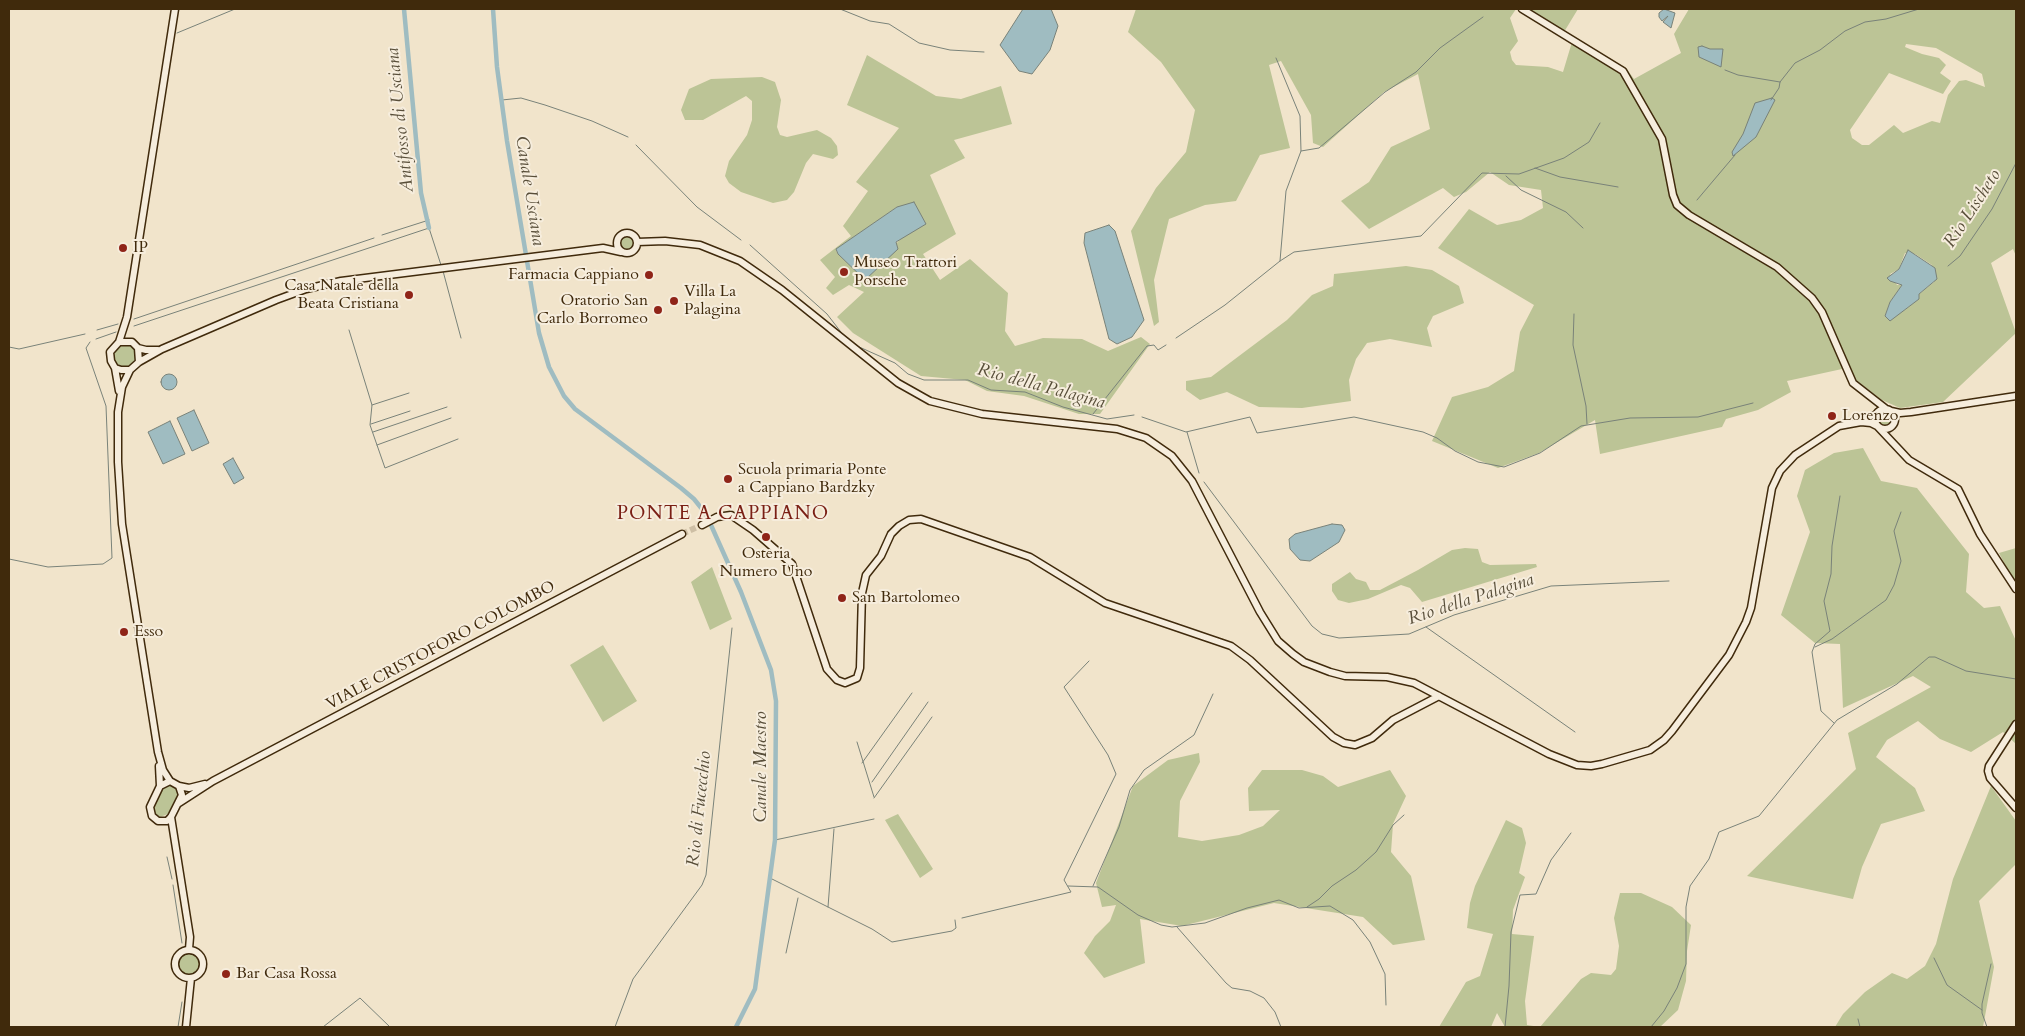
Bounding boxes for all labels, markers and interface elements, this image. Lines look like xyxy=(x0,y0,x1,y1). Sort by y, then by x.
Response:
water label: Antifosso di Usciana xyxy=(383,46,419,194)
water label: Canale Usciana xyxy=(510,135,548,247)
water label: Rio Lischeto xyxy=(1940,166,2006,252)
place label: IP xyxy=(133,238,148,258)
marker: IP xyxy=(117,242,129,254)
place label: Museo Trattori Porsche xyxy=(854,253,957,291)
place label: Farmacia Cappiano xyxy=(508,265,639,285)
marker: Museo Trattori Porsche xyxy=(838,266,850,278)
marker: Farmacia Cappiano xyxy=(643,269,655,281)
place label: Casa Natale della Beata Cristiana xyxy=(284,276,399,314)
place label: Villa La Palagina xyxy=(684,282,741,320)
marker: Casa Natale della Beata Cristiana xyxy=(403,289,415,301)
place label: Oratorio San Carlo Borromeo xyxy=(537,291,648,329)
marker: Villa La Palagina xyxy=(668,295,680,307)
marker: Oratorio San Carlo Borromeo xyxy=(652,304,664,316)
water label: Rio della Palagina xyxy=(975,360,1107,414)
place label: Lorenzo xyxy=(1842,406,1898,426)
marker: Lorenzo xyxy=(1826,410,1838,422)
place label: Scuola primaria Ponte a Cappiano Bardzky xyxy=(738,460,886,498)
marker: Scuola primaria Ponte a Cappiano Bardzky xyxy=(722,473,734,485)
district label: PONTE A CAPPIANO xyxy=(615,504,831,526)
marker: Osteria Numero Uno xyxy=(760,531,772,543)
place label: Osteria Numero Uno xyxy=(720,544,812,582)
water label: Rio della Palagina xyxy=(1405,569,1537,631)
street label: VIALE CRISTOFORO COLOMBO xyxy=(323,577,559,715)
place label: San Bartolomeo xyxy=(852,588,960,608)
marker: San Bartolomeo xyxy=(836,592,848,604)
place label: Esso xyxy=(134,622,163,642)
marker: Esso xyxy=(118,626,130,638)
water label: Canale Maestro xyxy=(751,711,773,823)
water label: Rio di Fucecchio xyxy=(683,750,717,868)
place label: Bar Casa Rossa xyxy=(236,964,337,984)
marker: Bar Casa Rossa xyxy=(220,968,232,980)

